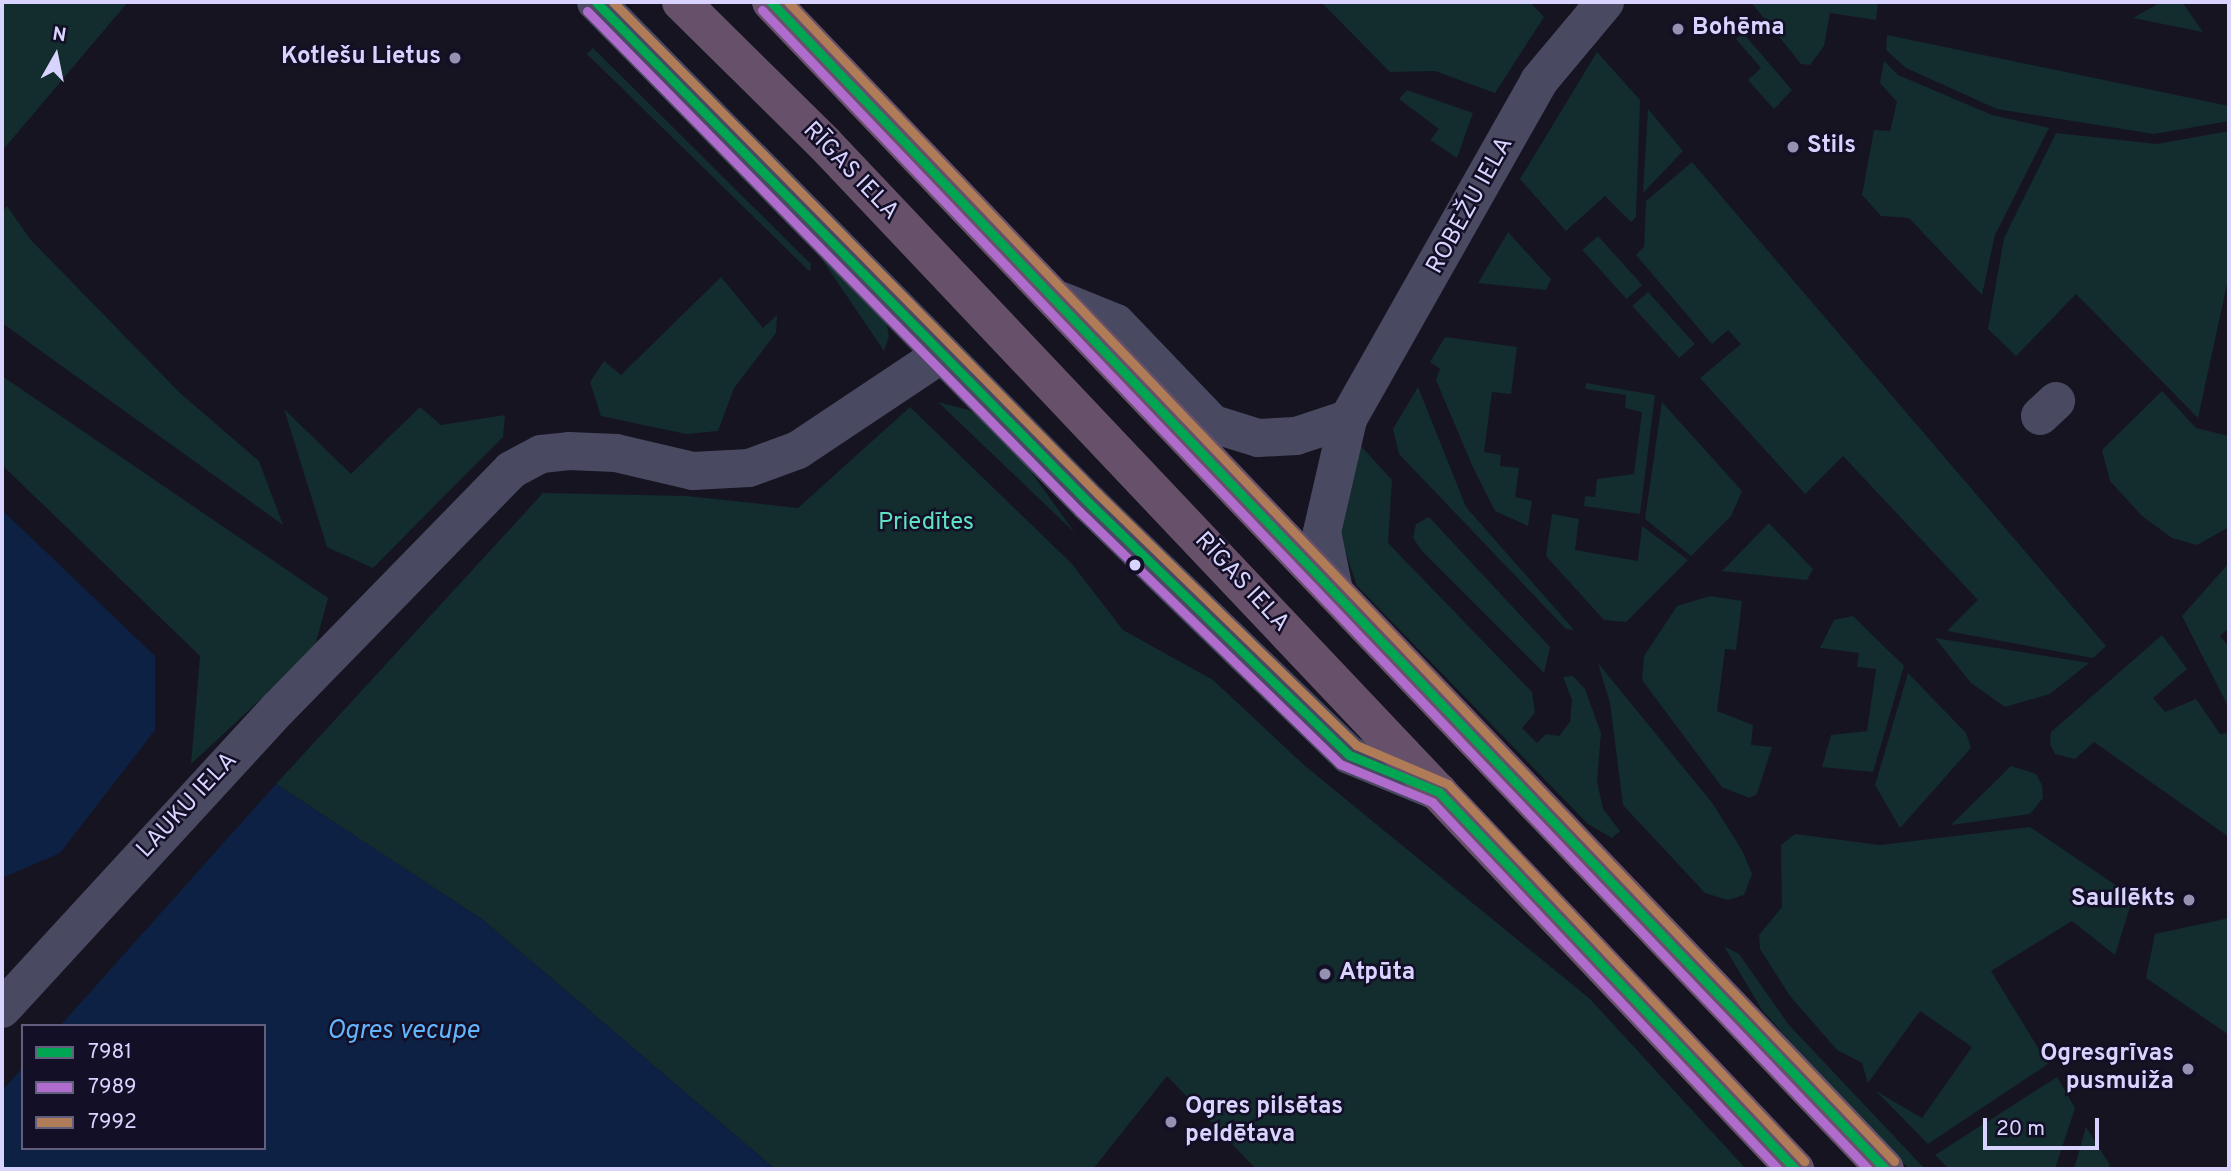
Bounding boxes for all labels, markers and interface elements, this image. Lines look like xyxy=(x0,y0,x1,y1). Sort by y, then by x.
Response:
place label: Bohēma xyxy=(1692,15,1785,43)
north arrow xyxy=(21,21,91,91)
marker: Bohēma xyxy=(1670,21,1686,37)
text: N xyxy=(51,22,68,48)
place label: Kotlešu Lietus xyxy=(281,44,441,72)
marker: Kotlešu Lietus xyxy=(447,50,463,66)
street label: RĪGAS IELA xyxy=(796,117,904,227)
street label: ROBEŽU IELA xyxy=(1422,132,1520,280)
place label: Stils xyxy=(1807,133,1856,161)
marker: Stils xyxy=(1785,139,1801,155)
park label: Priedītes xyxy=(878,510,974,538)
street label: RĪGAS IELA xyxy=(1188,527,1294,639)
unlabelled marker xyxy=(1128,558,1142,572)
street label: LAUKU IELA xyxy=(132,747,244,865)
place label: Saullēkts xyxy=(2071,886,2175,914)
marker: Saullēkts xyxy=(2181,892,2197,908)
place label: Atpūta xyxy=(1339,960,1415,988)
marker: Atpūta xyxy=(1317,966,1333,982)
water label: Ogres vecupe xyxy=(327,1016,479,1048)
legend xyxy=(21,1024,266,1150)
text: 7981 xyxy=(88,1039,132,1066)
place label: Ogresgrīvas pusmuiža xyxy=(2040,1041,2174,1097)
marker: Ogresgrīvas pusmuiža xyxy=(2180,1061,2196,1077)
text: 7989 xyxy=(88,1074,136,1101)
place label: Ogres pilsētas peldētava xyxy=(1185,1094,1343,1150)
scale bar xyxy=(1986,1104,2102,1148)
text: 7992 xyxy=(88,1109,137,1136)
marker: Ogres pilsētas peldētava xyxy=(1163,1114,1179,1130)
text: 20 m xyxy=(1996,1116,2045,1143)

